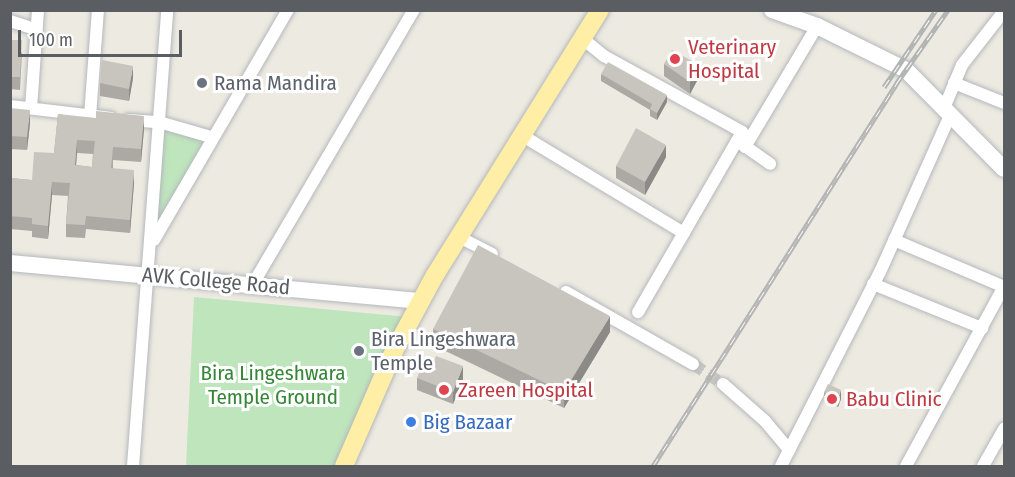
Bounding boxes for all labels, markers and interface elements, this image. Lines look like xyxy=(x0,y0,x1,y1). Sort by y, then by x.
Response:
scale bar xyxy=(21,18,184,56)
text: 100 m xyxy=(29,29,73,51)
place label: Veterinary Hospital xyxy=(688,34,776,84)
marker: Veterinary Hospital xyxy=(666,50,684,68)
place label: Rama Mandira xyxy=(214,70,337,96)
marker: Rama Mandira xyxy=(195,76,209,90)
street label: AVK College Road xyxy=(141,262,291,300)
place label: Bira Lingeshwara Temple xyxy=(371,326,516,376)
marker: Bira Lingeshwara Temple xyxy=(352,344,366,358)
park label: Bira Lingeshwara Temple Ground xyxy=(200,360,346,410)
place label: Zareen Hospital xyxy=(458,377,593,403)
marker: Zareen Hospital xyxy=(435,381,453,399)
place label: Babu Clinic xyxy=(846,386,942,412)
marker: Babu Clinic xyxy=(823,390,841,408)
place label: Big Bazaar xyxy=(423,409,512,435)
marker: Big Bazaar xyxy=(404,415,418,429)

